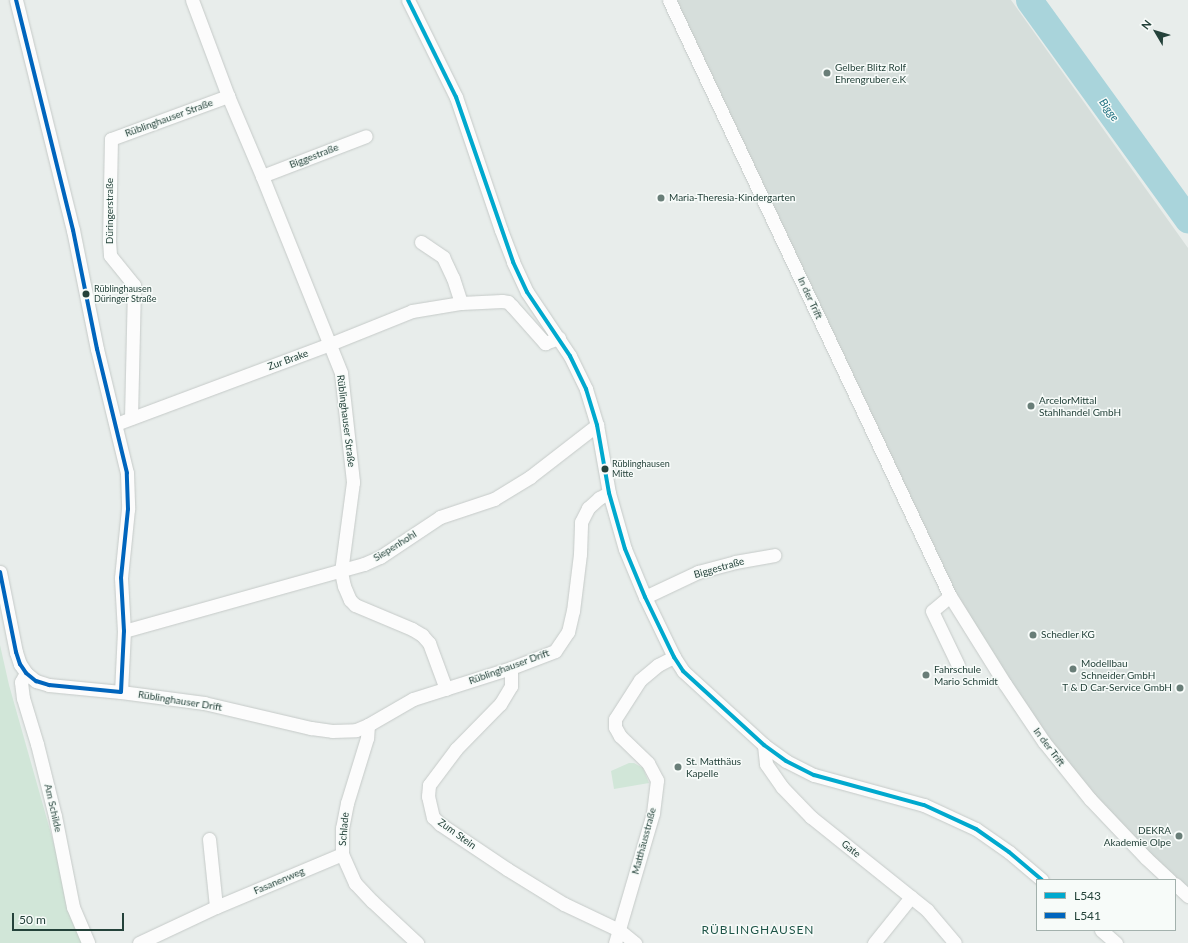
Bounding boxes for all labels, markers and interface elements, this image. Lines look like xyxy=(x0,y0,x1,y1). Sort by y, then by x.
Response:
north arrow xyxy=(1136,12,1176,52)
text: N xyxy=(1138,17,1154,32)
place label: Gelber Blitz Rolf Ehrengruber e.K xyxy=(835,61,906,84)
marker: Gelber Blitz Rolf Ehrengruber e.K xyxy=(822,68,832,78)
street label: Rüblinghauser Straße xyxy=(123,96,215,140)
water label: Bigge xyxy=(1096,96,1122,124)
street label: Biggestraße xyxy=(288,141,340,171)
street label: Düringerstraße xyxy=(104,178,116,244)
place label: Maria-Theresia-Kindergarten xyxy=(669,192,795,204)
marker: Maria-Theresia-Kindergarten xyxy=(656,193,666,203)
street label: In der Trift xyxy=(795,275,825,321)
place label: Rüblinghausen Düringer Straße xyxy=(94,284,157,305)
marker: Rüblinghausen Düringer Straße xyxy=(81,289,91,299)
street label: Zur Brake xyxy=(266,347,310,373)
street label: Rüblinghauser Straße xyxy=(334,374,358,468)
place label: ArcelorMittal Stahlhandel GmbH xyxy=(1039,394,1121,418)
marker: ArcelorMittal Stahlhandel GmbH xyxy=(1026,401,1036,411)
place label: Rüblinghausen Mitte xyxy=(612,459,670,480)
marker: Rüblinghausen Mitte xyxy=(600,464,610,474)
street label: Siepenhohl xyxy=(371,528,419,564)
street label: Biggestraße xyxy=(692,555,746,581)
place label: Schedler KG xyxy=(1041,629,1095,641)
marker: Schedler KG xyxy=(1028,630,1038,640)
street label: Rüblinghauser Drift xyxy=(467,647,551,687)
place label: Modellbau Schneider GmbH xyxy=(1081,657,1156,680)
place label: Fahrschule Mario Schmidt xyxy=(934,663,998,686)
marker: Modellbau Schneider GmbH xyxy=(1068,664,1078,674)
marker: Fahrschule Mario Schmidt xyxy=(921,670,931,680)
place label: T & D Car-Service GmbH xyxy=(1062,682,1172,694)
marker: T & D Car-Service GmbH xyxy=(1175,683,1185,693)
street label: Rüblinghauser Drift xyxy=(137,688,223,714)
street label: In der Trift xyxy=(1030,725,1068,769)
place label: St. Matthäus Kapelle xyxy=(686,755,741,778)
marker: St. Matthäus Kapelle xyxy=(673,762,683,772)
street label: Am Schilde xyxy=(42,783,64,833)
street label: Matthäusstraße xyxy=(629,806,659,876)
street label: Schlade xyxy=(337,812,351,846)
street label: Zum Stein xyxy=(436,816,478,852)
place label: DEKRA Akademie Olpe xyxy=(1104,824,1171,848)
marker: DEKRA Akademie Olpe xyxy=(1174,831,1184,841)
street label: Gate xyxy=(839,838,863,860)
street label: Fasanenweg xyxy=(252,865,306,897)
legend xyxy=(1036,879,1176,931)
text: L543 xyxy=(1074,888,1101,903)
scale bar xyxy=(14,905,126,931)
text: L541 xyxy=(1074,908,1101,923)
text: 50 m xyxy=(19,912,46,927)
district label: RÜBLINGHAUSEN xyxy=(701,923,815,937)

